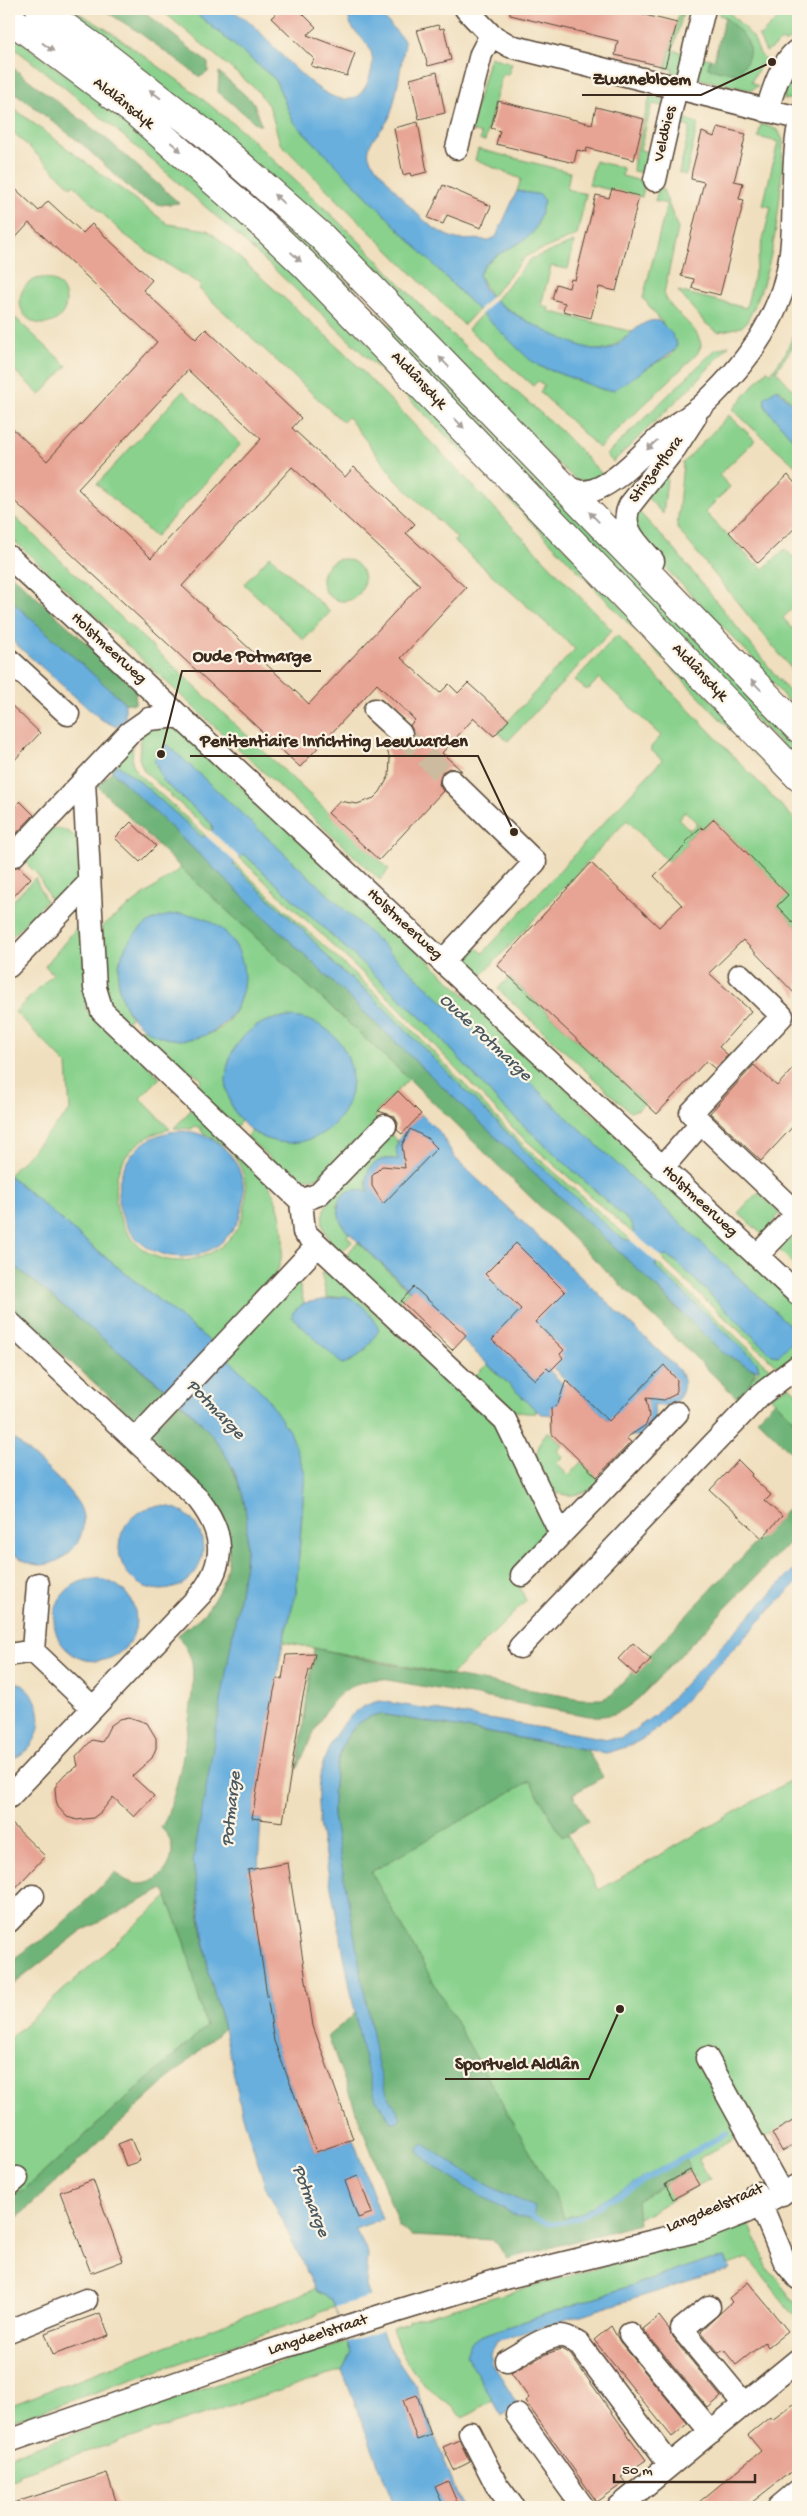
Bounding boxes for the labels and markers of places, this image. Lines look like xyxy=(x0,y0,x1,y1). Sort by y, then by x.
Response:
callout: Zwanebloem xyxy=(582,62,701,95)
callout: Oude Potmarge xyxy=(182,638,321,671)
callout: Penitentiaire Inrichting Leeuwarden xyxy=(190,723,478,756)
callout: Sportveld Aldlân xyxy=(445,2046,589,2079)

